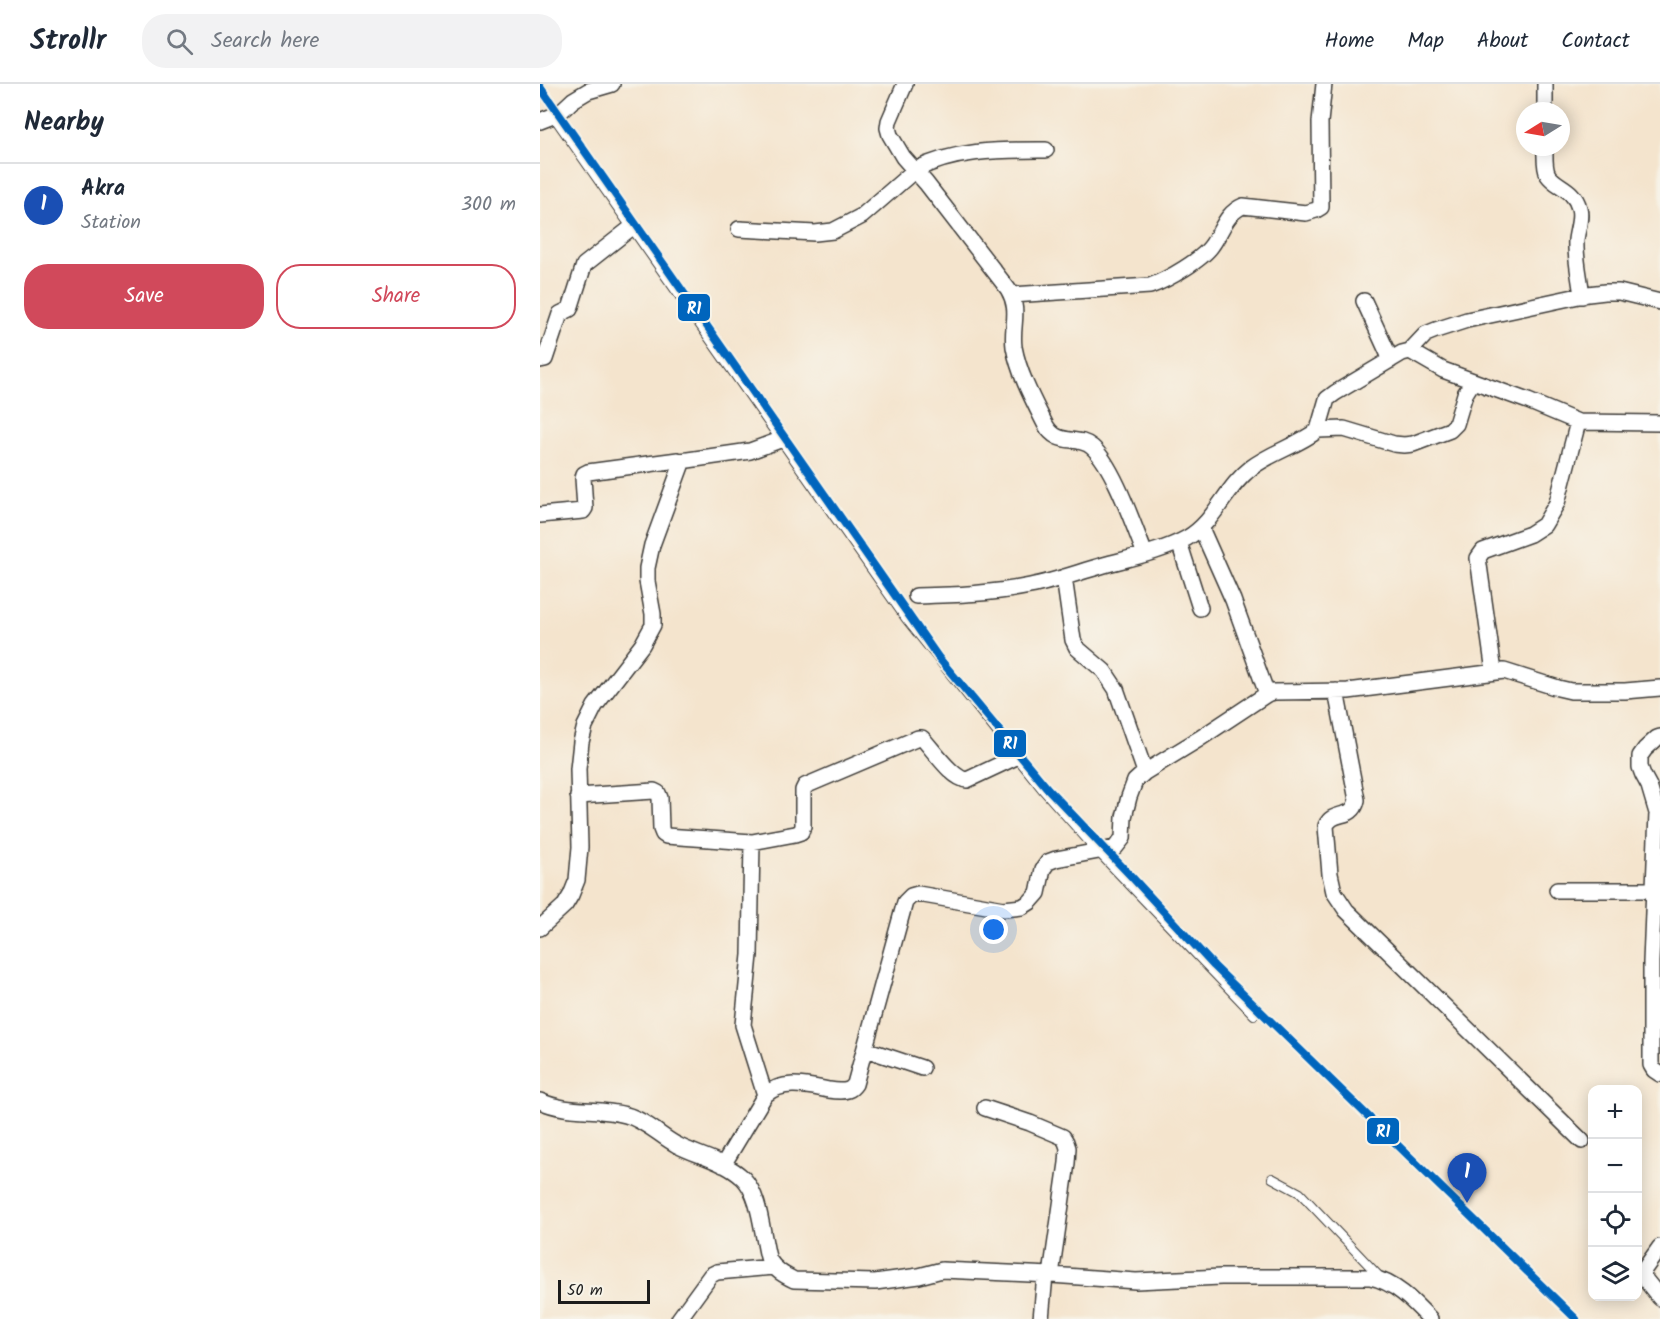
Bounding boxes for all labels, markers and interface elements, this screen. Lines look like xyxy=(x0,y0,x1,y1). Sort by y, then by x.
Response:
search box xyxy=(142,14,562,68)
text: Strollr xyxy=(30,19,106,64)
text: Search here xyxy=(211,24,320,59)
icon: search xyxy=(163,25,196,58)
text: Home xyxy=(1325,25,1374,58)
text: Map xyxy=(1407,25,1444,58)
text: About xyxy=(1477,25,1528,58)
text: Contact xyxy=(1561,25,1630,58)
text: Nearby xyxy=(24,102,104,144)
north arrow xyxy=(1516,102,1570,156)
text: Akra xyxy=(81,172,125,207)
text: 1 xyxy=(40,189,47,221)
text: 300 m xyxy=(461,189,516,221)
text: Station xyxy=(81,207,141,239)
button: Save xyxy=(24,264,264,329)
button: Share xyxy=(276,264,516,329)
line badge: R1 xyxy=(677,293,711,322)
text: R1 xyxy=(687,297,701,322)
line badge: R1 xyxy=(993,729,1027,758)
text: R1 xyxy=(1003,732,1017,757)
your location xyxy=(979,915,1008,944)
map controls xyxy=(1588,1085,1642,1301)
button: + xyxy=(1588,1085,1642,1139)
line badge: R1 xyxy=(1366,1117,1400,1145)
text: R1 xyxy=(1376,1120,1390,1145)
button: − xyxy=(1588,1139,1642,1193)
pin: 1 xyxy=(1448,1154,1486,1203)
button: locate xyxy=(1588,1193,1642,1247)
button: layers xyxy=(1588,1247,1642,1301)
scale bar xyxy=(558,1277,650,1304)
text: 50 m xyxy=(567,1278,603,1303)

